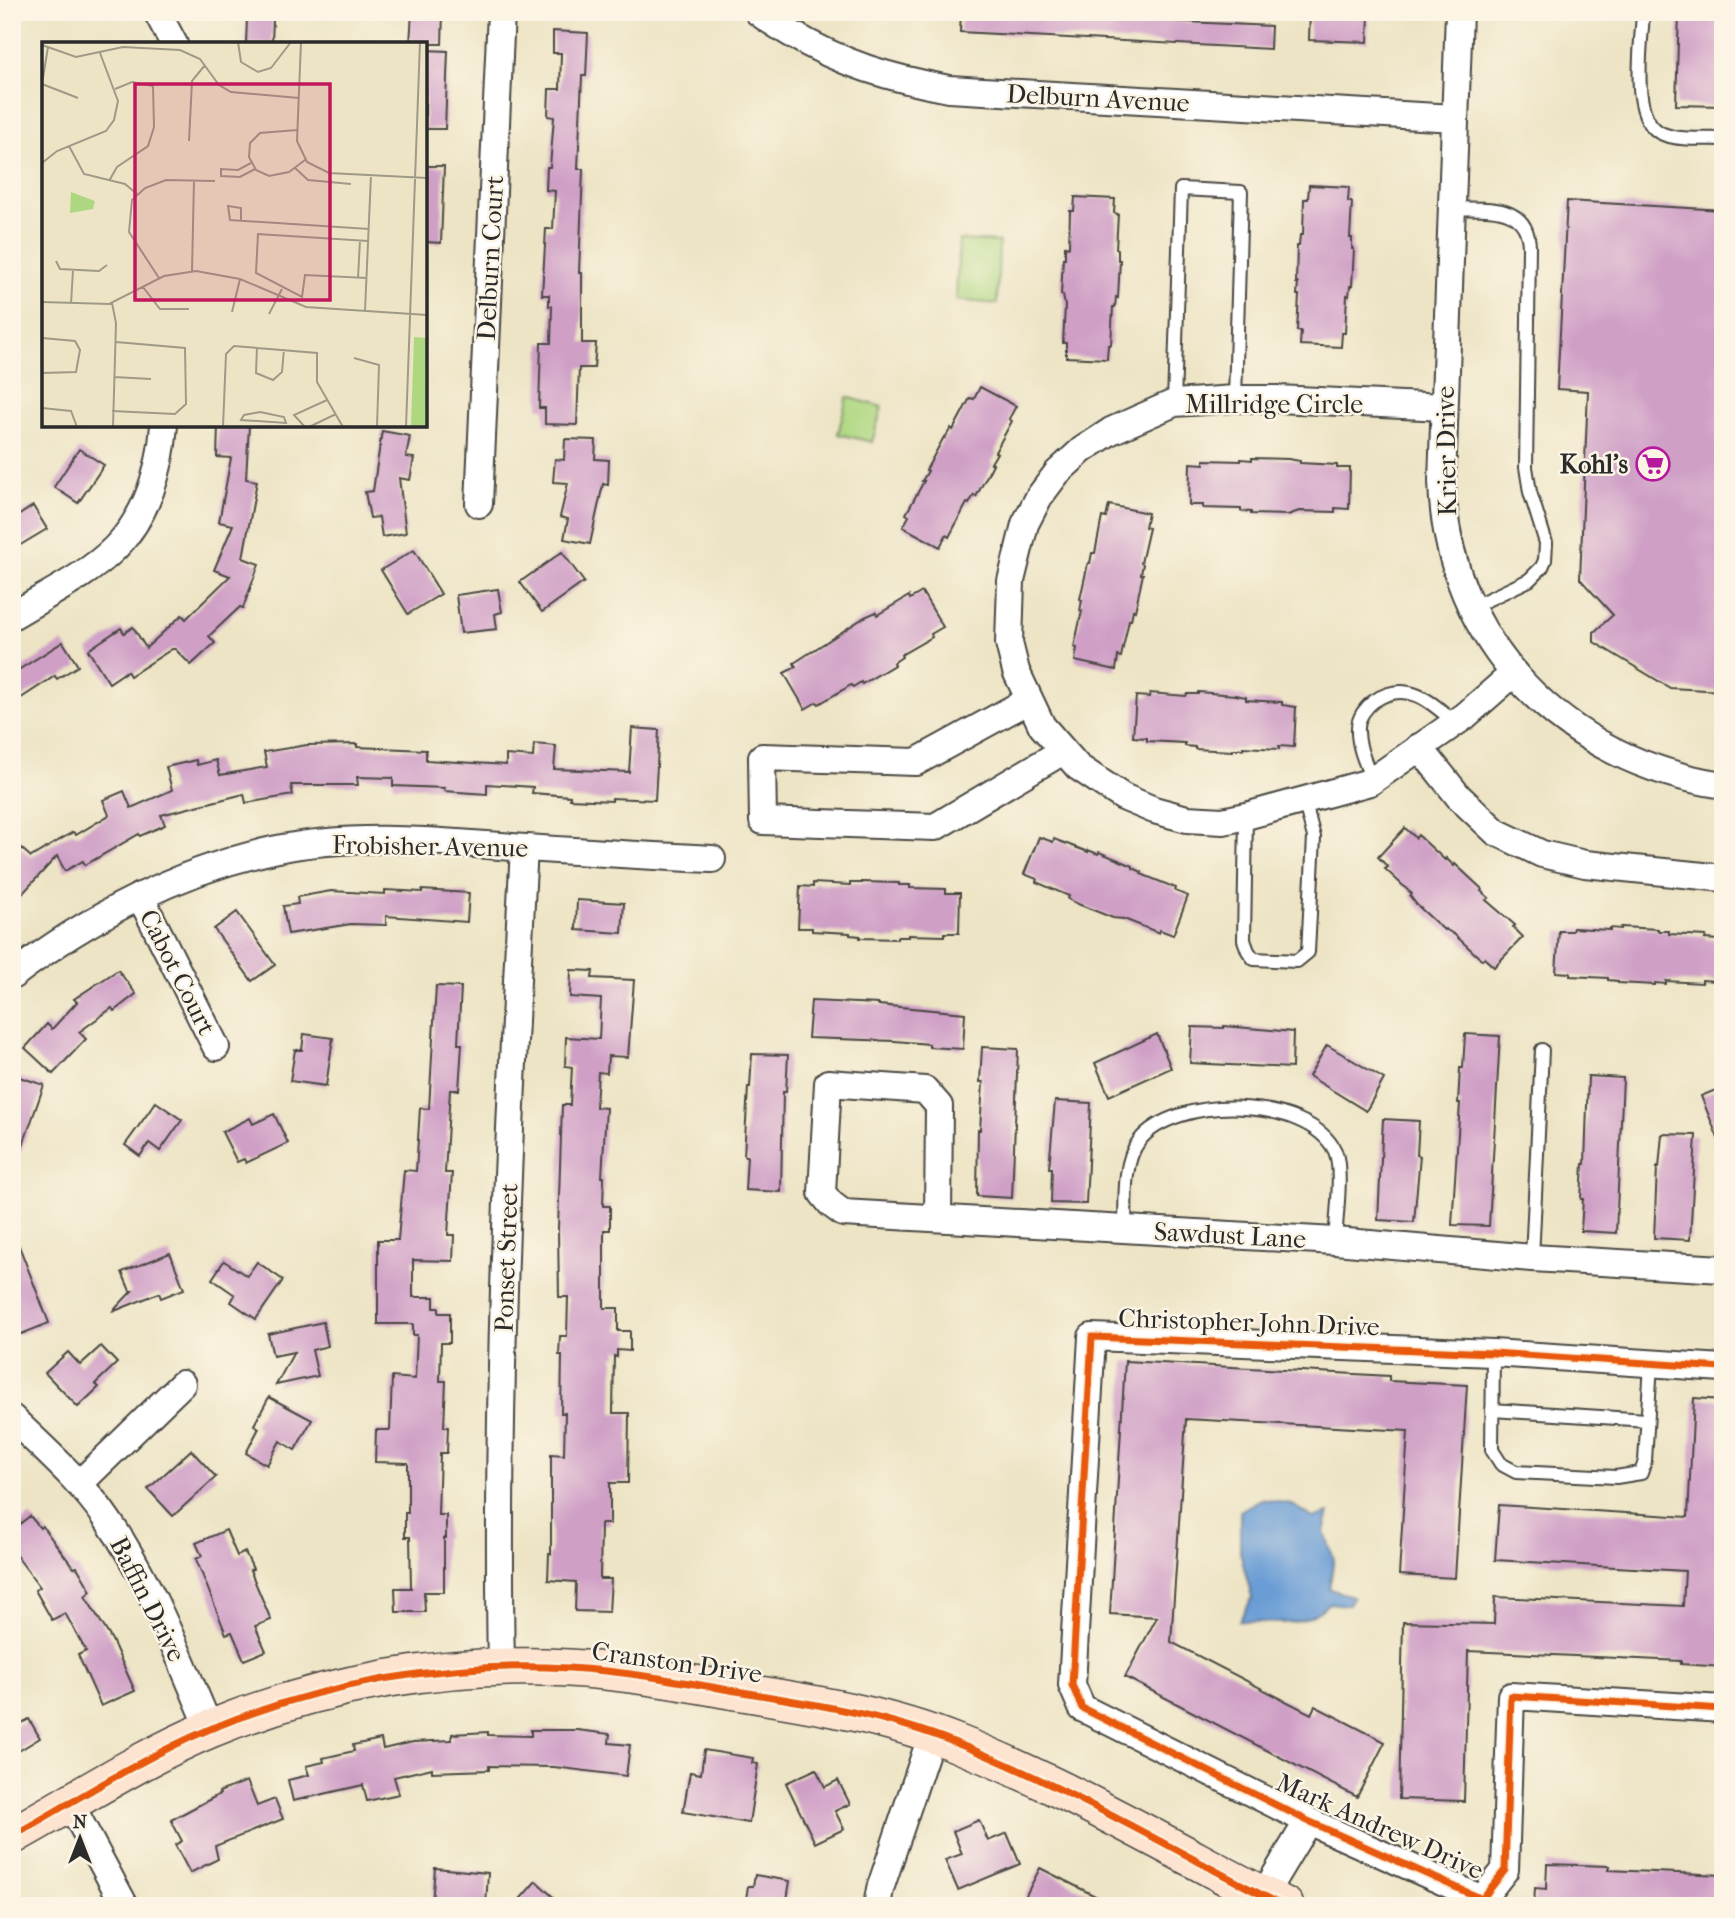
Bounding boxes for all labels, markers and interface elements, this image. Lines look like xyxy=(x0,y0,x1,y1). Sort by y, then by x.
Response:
inset map xyxy=(42,42,427,427)
street label: Delburn Avenue xyxy=(1006,78,1190,119)
street label: Delburn Court xyxy=(471,174,510,341)
street label: Krier Drive xyxy=(1430,385,1463,516)
street label: Millridge Circle xyxy=(1185,389,1363,420)
supermarket icon: Kohl's xyxy=(1634,445,1672,483)
place label: Kohl's xyxy=(1560,449,1628,480)
street label: Frobisher Avenue xyxy=(332,829,529,864)
street label: Cabot Court xyxy=(133,904,223,1041)
street label: Ponset Street xyxy=(488,1182,525,1333)
street label: Sawdust Lane xyxy=(1153,1216,1307,1255)
street label: Christopher John Drive xyxy=(1118,1302,1380,1343)
street label: Baffin Drive xyxy=(103,1532,192,1667)
street label: Cranston Drive xyxy=(590,1635,764,1690)
street label: Mark Andrew Drive xyxy=(1271,1767,1488,1886)
north arrow xyxy=(46,1802,116,1872)
text: N xyxy=(73,1811,88,1833)

